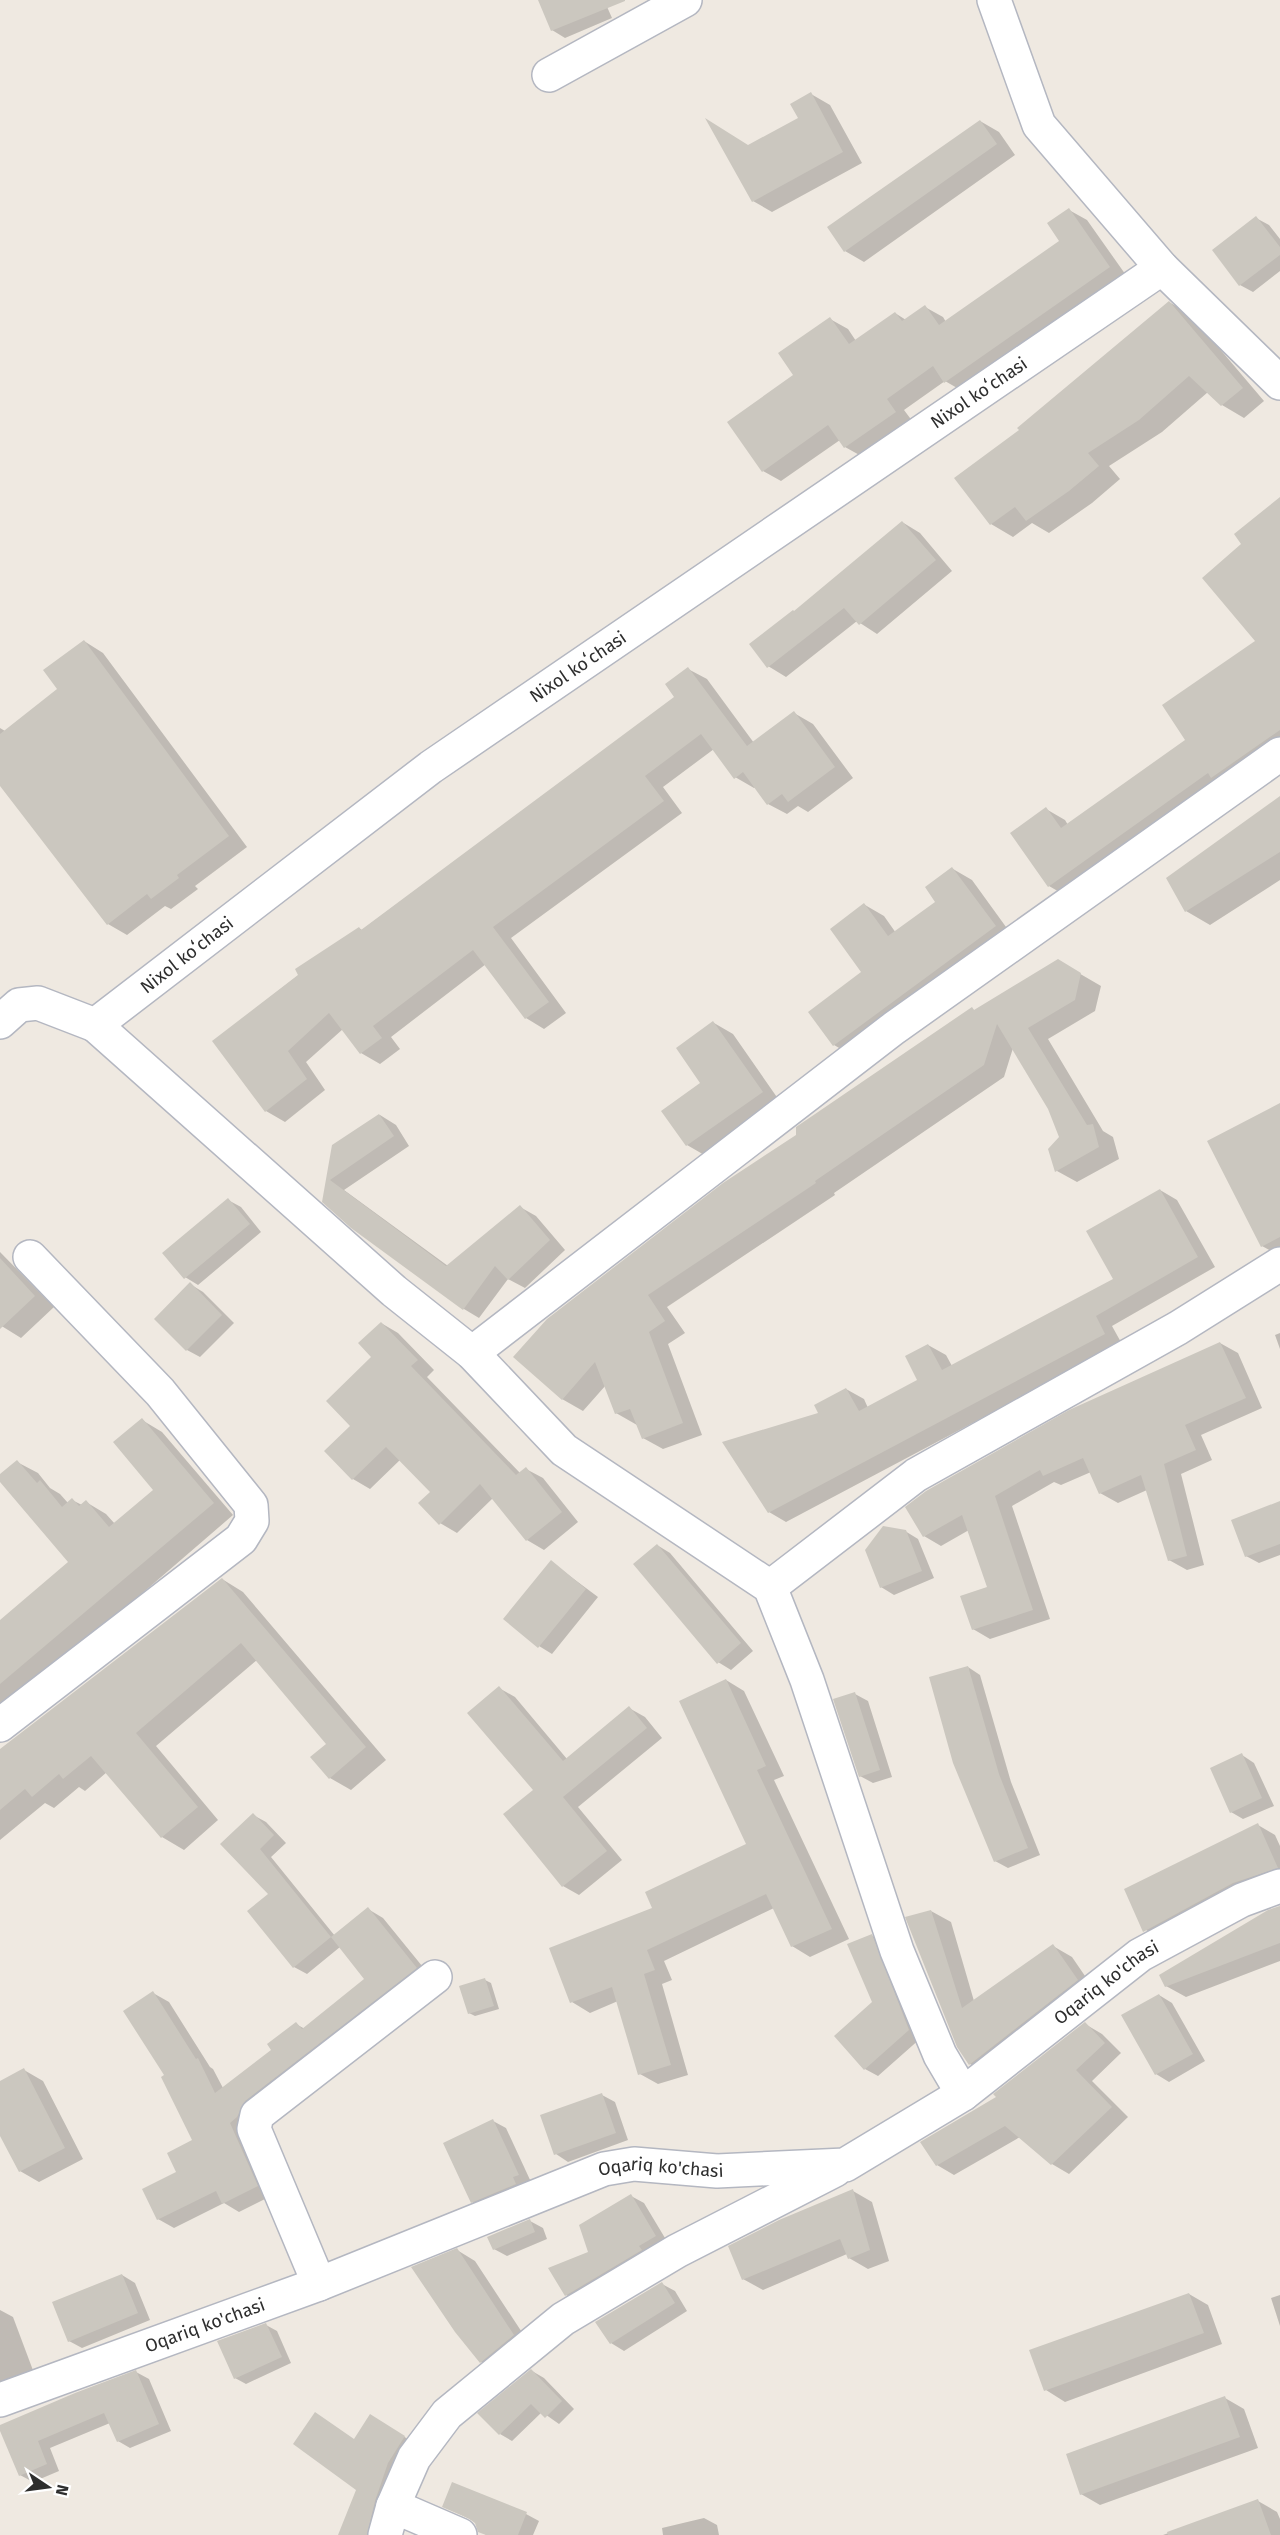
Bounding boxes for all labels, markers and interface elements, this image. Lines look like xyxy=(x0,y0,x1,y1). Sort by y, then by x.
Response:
street label: Nixol koʻchasi xyxy=(926,353,1032,433)
street label: Nixol koʻchasi xyxy=(525,627,631,707)
street label: Nixol koʻchasi xyxy=(136,912,238,998)
street label: Oqariq ko'chasi xyxy=(1050,1936,1163,2029)
street label: Oqariq ko'chasi xyxy=(596,2153,724,2182)
street label: Oqariq ko'chasi xyxy=(142,2294,268,2357)
north arrow xyxy=(18,2457,78,2517)
text: N xyxy=(52,2483,73,2498)

